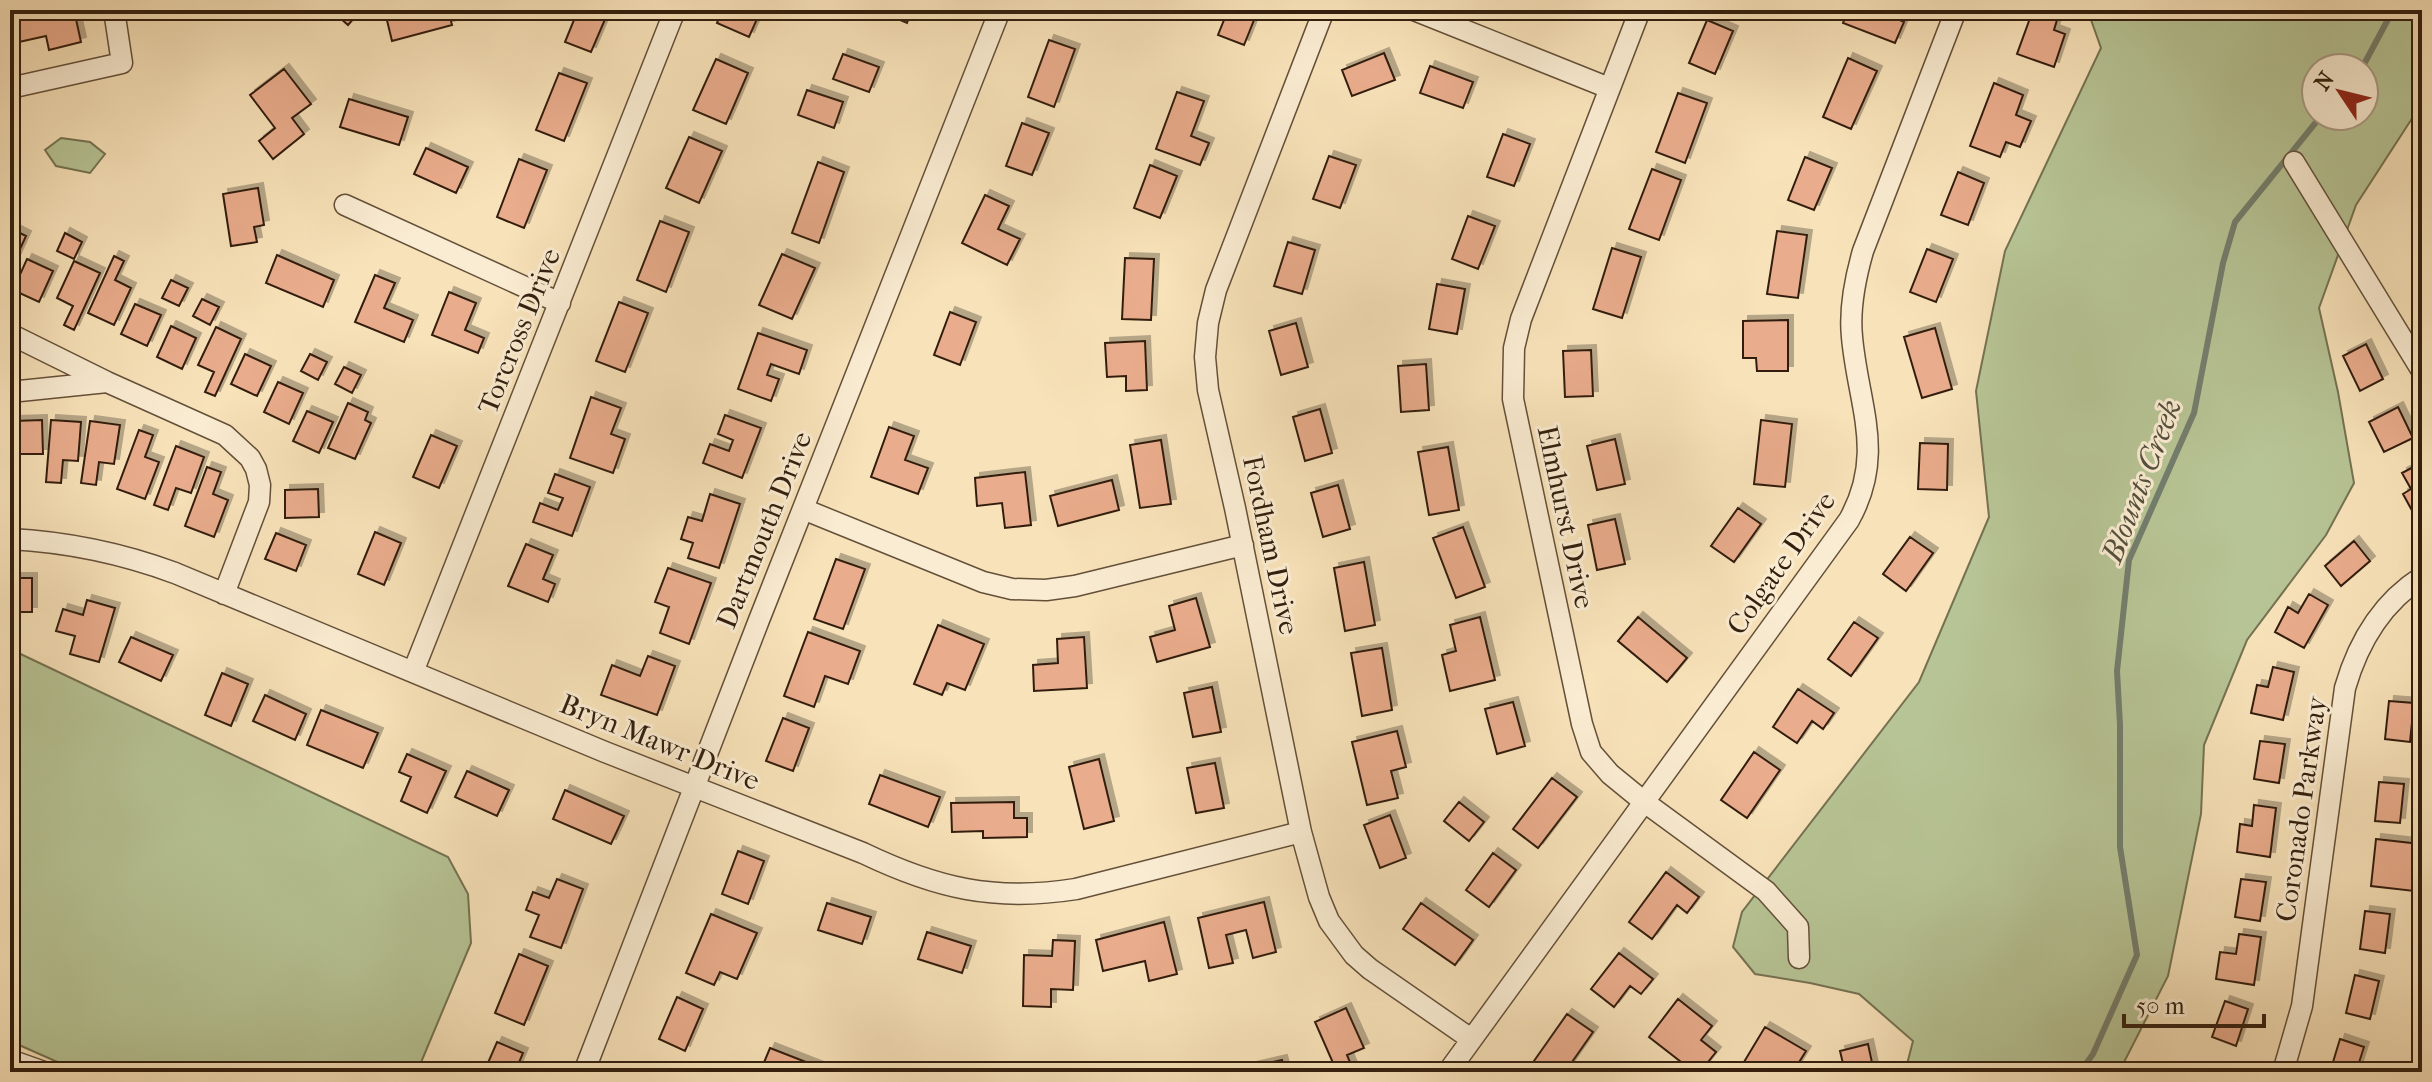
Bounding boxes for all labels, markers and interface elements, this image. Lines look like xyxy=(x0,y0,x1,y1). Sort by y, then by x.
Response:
north arrow xyxy=(2300,52,2380,132)
text: N xyxy=(2309,67,2340,95)
street label: Torcross Drive xyxy=(471,243,567,419)
water label: Blounts Creek xyxy=(2094,395,2189,569)
street label: Elmhurst Drive xyxy=(1531,423,1602,612)
street label: Dartmouth Drive xyxy=(709,427,819,633)
street label: Fordham Drive xyxy=(1236,453,1306,638)
street label: Colgate Drive xyxy=(1720,485,1842,641)
street label: Bryn Mawr Drive xyxy=(555,687,765,797)
street label: Coronado Parkway xyxy=(2269,693,2333,924)
scale bar xyxy=(2124,978,2264,1028)
text: 50 m xyxy=(2136,992,2185,1020)

